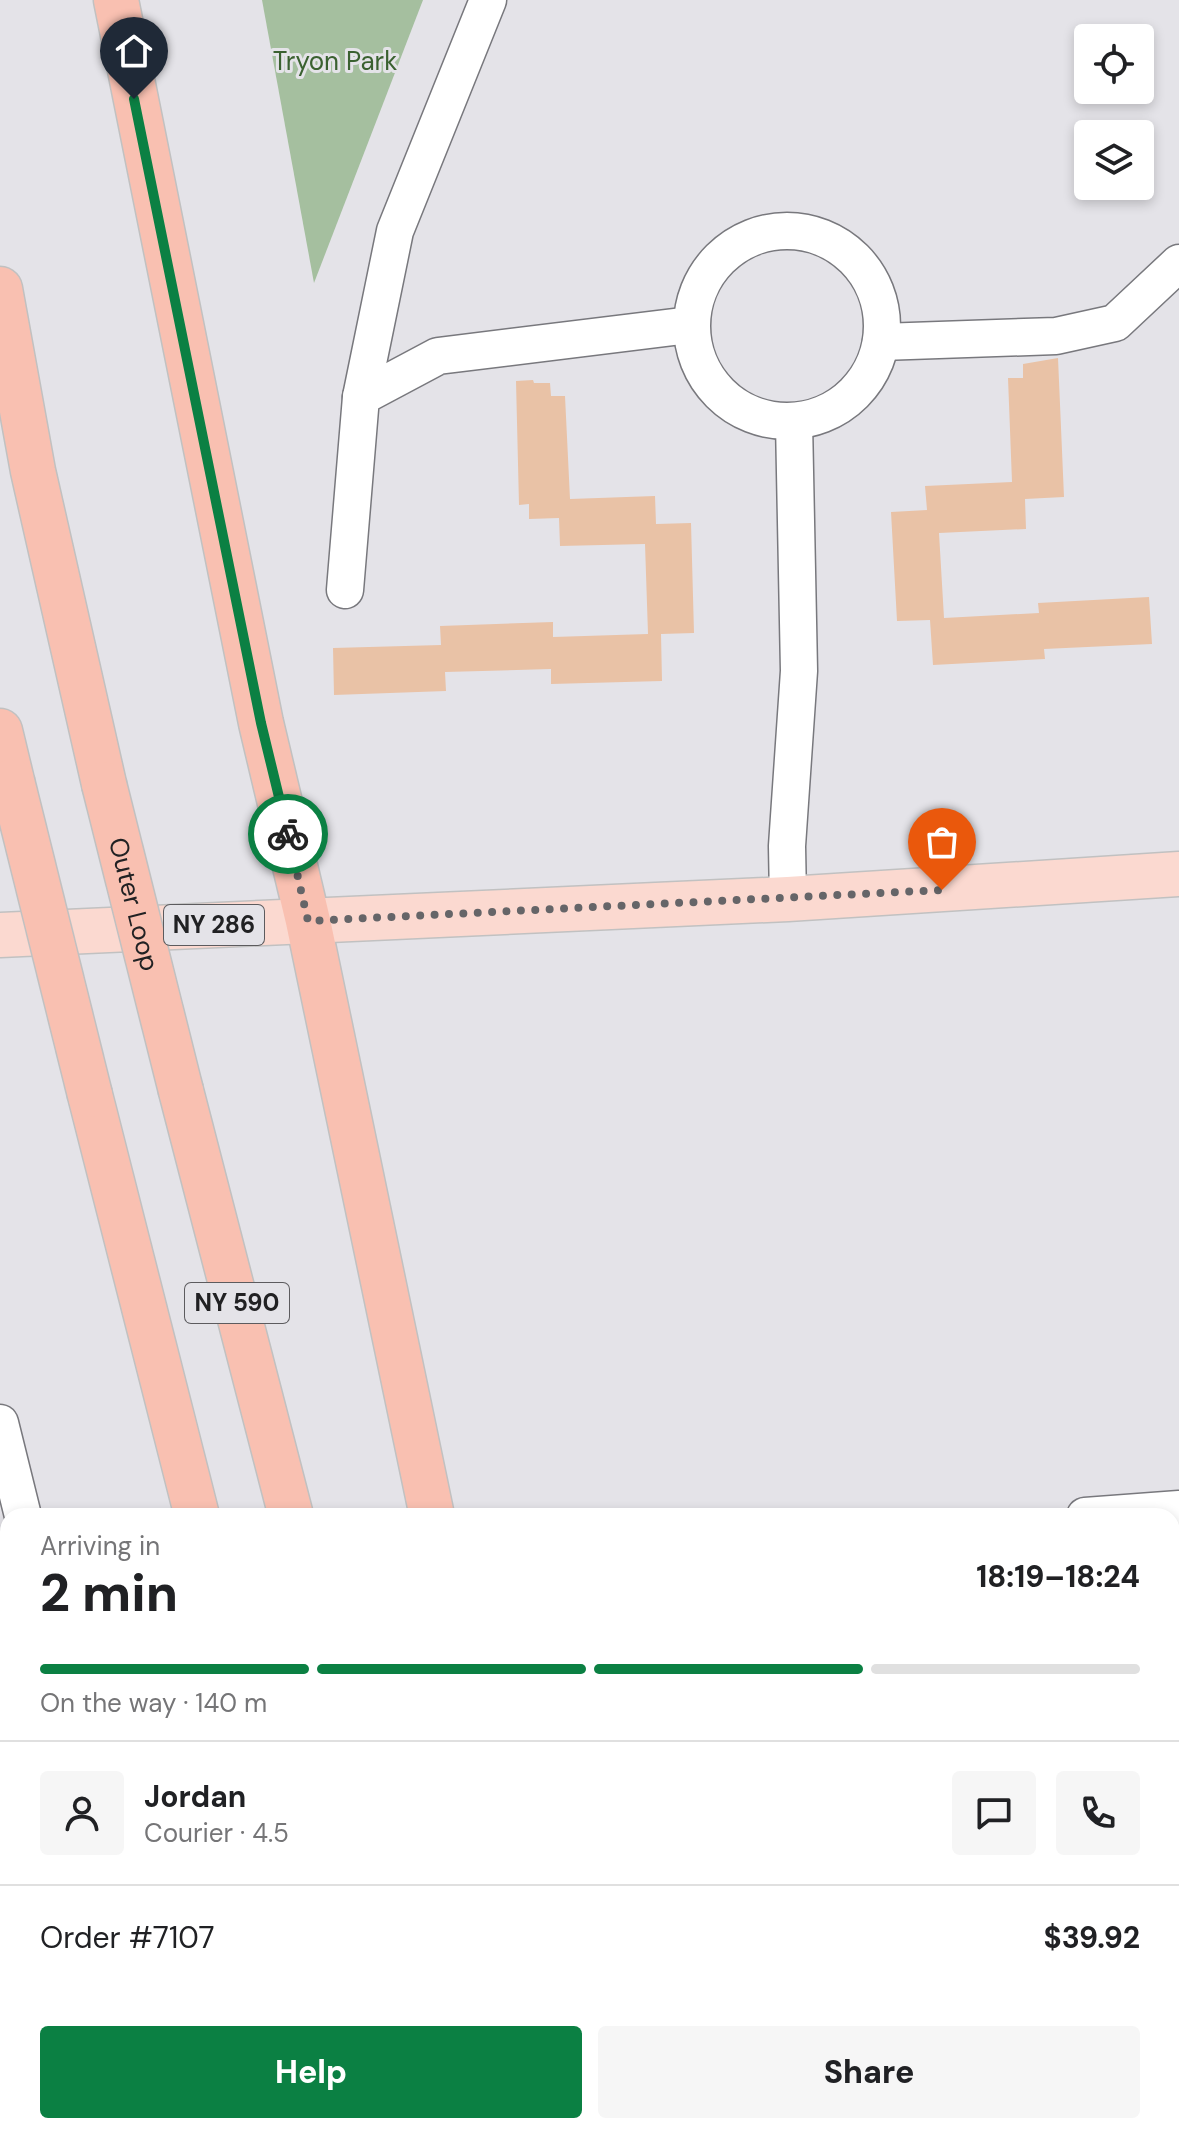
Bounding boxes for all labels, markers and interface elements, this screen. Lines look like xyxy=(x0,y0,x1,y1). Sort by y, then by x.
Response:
pin xyxy=(100,17,168,99)
map controls xyxy=(1074,24,1154,200)
button: locate xyxy=(1074,24,1154,104)
icon: home xyxy=(112,29,156,73)
park label: Tryon Park xyxy=(273,44,397,78)
button: layers xyxy=(1074,120,1154,200)
courier xyxy=(248,794,328,874)
pin xyxy=(908,808,976,890)
icon: bike xyxy=(266,812,310,856)
icon: bag xyxy=(920,820,964,864)
street label: Outer Loop xyxy=(101,834,167,975)
road number: NY 286 xyxy=(164,905,264,945)
road number: NY 590 xyxy=(185,1283,289,1323)
text: Arriving in xyxy=(40,1529,160,1563)
text: 18:19–18:24 xyxy=(976,1557,1140,1596)
text: 2 min xyxy=(40,1559,178,1627)
text: On the way · 140 m xyxy=(40,1686,267,1720)
button: person xyxy=(40,1771,124,1855)
button: chat xyxy=(952,1771,1036,1855)
button: phone xyxy=(1056,1771,1140,1855)
text: Jordan xyxy=(144,1777,246,1816)
text: Courier · 4.5 xyxy=(144,1816,289,1850)
text: Order #7107 xyxy=(40,1918,214,1957)
text: $39.92 xyxy=(1044,1918,1140,1957)
button: Help xyxy=(40,2026,582,2118)
button: Share xyxy=(598,2026,1140,2118)

